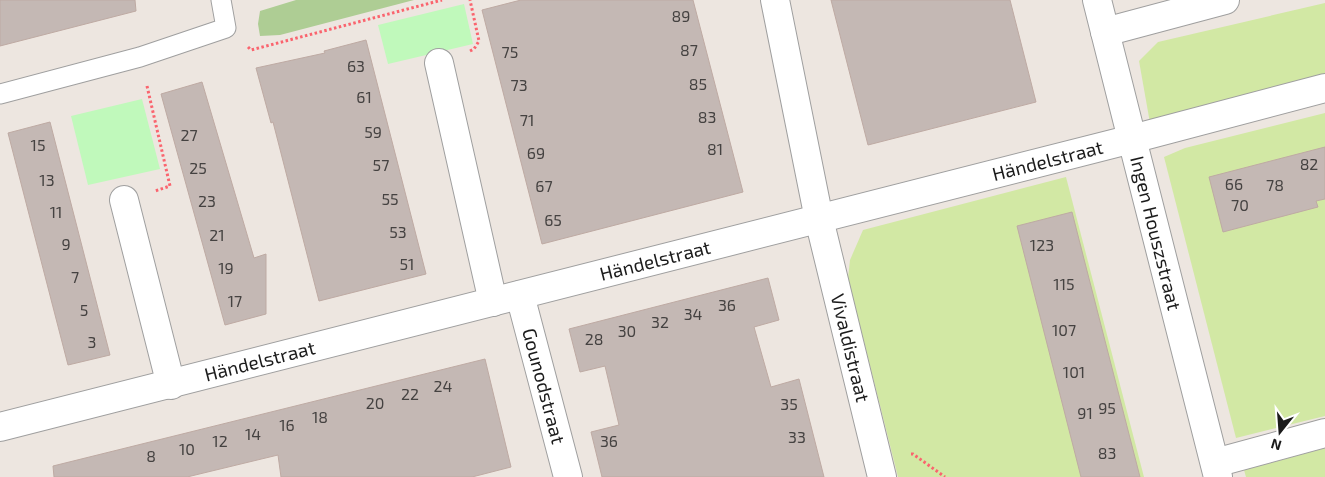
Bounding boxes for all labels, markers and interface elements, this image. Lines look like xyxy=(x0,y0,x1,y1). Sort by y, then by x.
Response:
house number: 89 xyxy=(672,6,690,25)
house number: 87 xyxy=(680,40,698,59)
house number: 75 xyxy=(502,42,518,61)
house number: 63 xyxy=(347,56,365,75)
house number: 85 xyxy=(689,74,707,93)
house number: 73 xyxy=(510,75,528,94)
house number: 61 xyxy=(356,87,372,106)
house number: 83 xyxy=(698,107,716,126)
house number: 71 xyxy=(520,110,534,129)
house number: 59 xyxy=(364,122,382,141)
house number: 27 xyxy=(180,125,198,144)
house number: 15 xyxy=(31,135,45,154)
street label: Händelstraat xyxy=(990,135,1105,185)
house number: 81 xyxy=(707,139,723,158)
house number: 69 xyxy=(527,143,545,162)
street label: Ingen Houszstraat xyxy=(1126,153,1187,312)
house number: 82 xyxy=(1300,154,1318,173)
house number: 57 xyxy=(373,155,389,174)
house number: 25 xyxy=(189,158,207,177)
house number: 13 xyxy=(39,170,55,189)
house number: 66 xyxy=(1225,174,1243,193)
house number: 78 xyxy=(1266,175,1284,194)
house number: 67 xyxy=(535,176,553,195)
house number: 55 xyxy=(381,189,399,208)
house number: 23 xyxy=(198,191,216,210)
house number: 70 xyxy=(1231,195,1249,214)
house number: 11 xyxy=(50,202,62,221)
house number: 65 xyxy=(544,210,562,229)
house number: 53 xyxy=(389,222,407,241)
house number: 21 xyxy=(209,225,225,244)
house number: 9 xyxy=(61,234,71,253)
street label: Händelstraat xyxy=(597,235,713,285)
house number: 123 xyxy=(1030,235,1054,254)
house number: 51 xyxy=(400,254,414,273)
house number: 19 xyxy=(218,258,234,277)
house number: 7 xyxy=(71,267,79,286)
house number: 115 xyxy=(1053,274,1075,293)
house number: 17 xyxy=(228,291,242,310)
street label: Vivaldistraat xyxy=(827,291,875,404)
house number: 36 xyxy=(718,295,736,314)
house number: 5 xyxy=(80,300,88,319)
house number: 34 xyxy=(684,304,703,323)
house number: 32 xyxy=(651,312,669,331)
house number: 107 xyxy=(1052,320,1076,339)
house number: 30 xyxy=(618,321,636,340)
street label: Gounodstraat xyxy=(518,325,571,446)
house number: 28 xyxy=(585,329,603,348)
house number: 3 xyxy=(88,332,96,351)
street label: Händelstraat xyxy=(202,335,317,386)
house number: 101 xyxy=(1063,362,1085,381)
house number: 24 xyxy=(434,376,453,395)
house number: 22 xyxy=(401,384,419,403)
house number: 20 xyxy=(366,393,384,412)
house number: 35 xyxy=(780,394,798,413)
house number: 95 xyxy=(1098,398,1116,417)
house number: 91 xyxy=(1077,403,1093,422)
house number: 18 xyxy=(312,407,328,426)
north arrow xyxy=(1255,407,1305,457)
house number: 16 xyxy=(279,415,295,434)
house number: 14 xyxy=(245,424,261,443)
house number: 33 xyxy=(788,427,806,446)
house number: 12 xyxy=(212,431,228,450)
house number: 36 xyxy=(600,431,618,450)
text: N xyxy=(1269,435,1283,455)
house number: 10 xyxy=(179,439,195,458)
house number: 83 xyxy=(1098,443,1116,462)
house number: 8 xyxy=(146,446,156,465)

